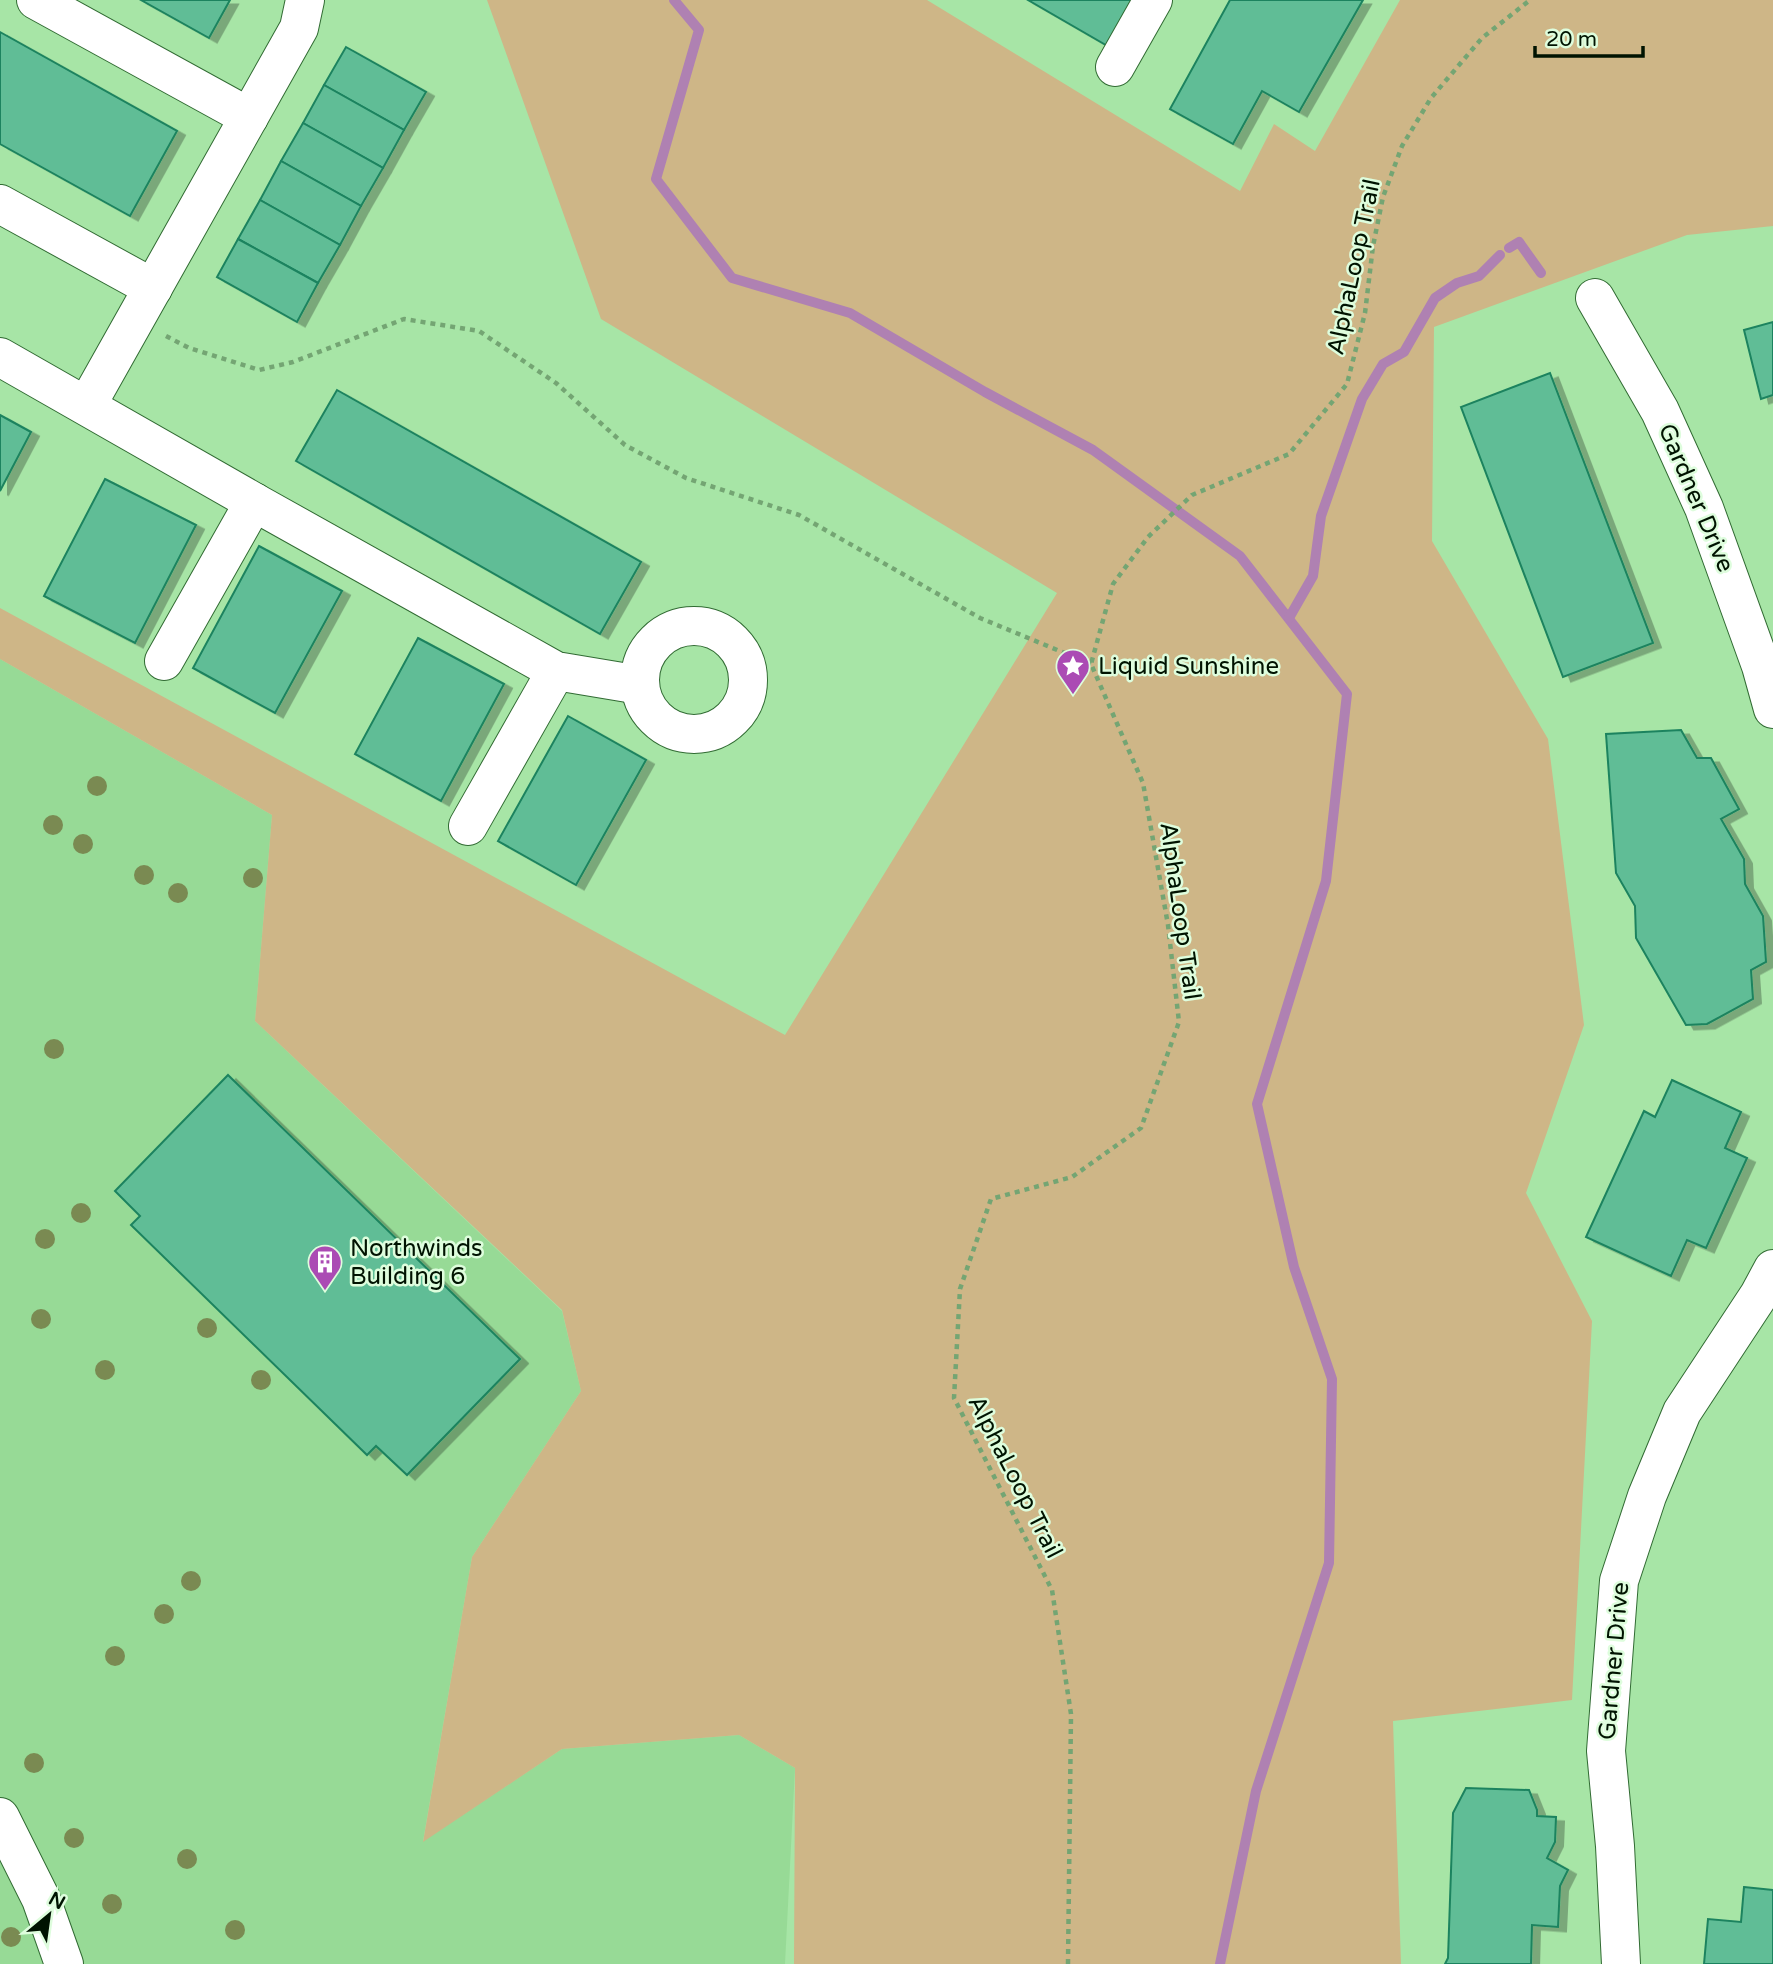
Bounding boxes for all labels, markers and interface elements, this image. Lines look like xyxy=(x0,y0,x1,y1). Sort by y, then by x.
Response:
scale bar xyxy=(1535,14,1644,58)
text: 20 m xyxy=(1546,27,1597,52)
street label: AlphaLoop Trail xyxy=(1321,177,1387,357)
street label: Gardner Drive xyxy=(1652,419,1740,577)
place icon: Liquid Sunshine xyxy=(1054,647,1092,696)
place label: Liquid Sunshine xyxy=(1098,652,1279,681)
street label: AlphaLoop Trail xyxy=(1153,820,1207,1002)
place label: Northwinds Building 6 xyxy=(350,1234,483,1291)
building icon: Northwinds Building 6 xyxy=(306,1243,344,1292)
street label: AlphaLoop Trail xyxy=(961,1391,1069,1563)
street label: Gardner Drive xyxy=(1593,1581,1635,1741)
north arrow xyxy=(14,1880,84,1950)
text: N xyxy=(45,1888,69,1914)

